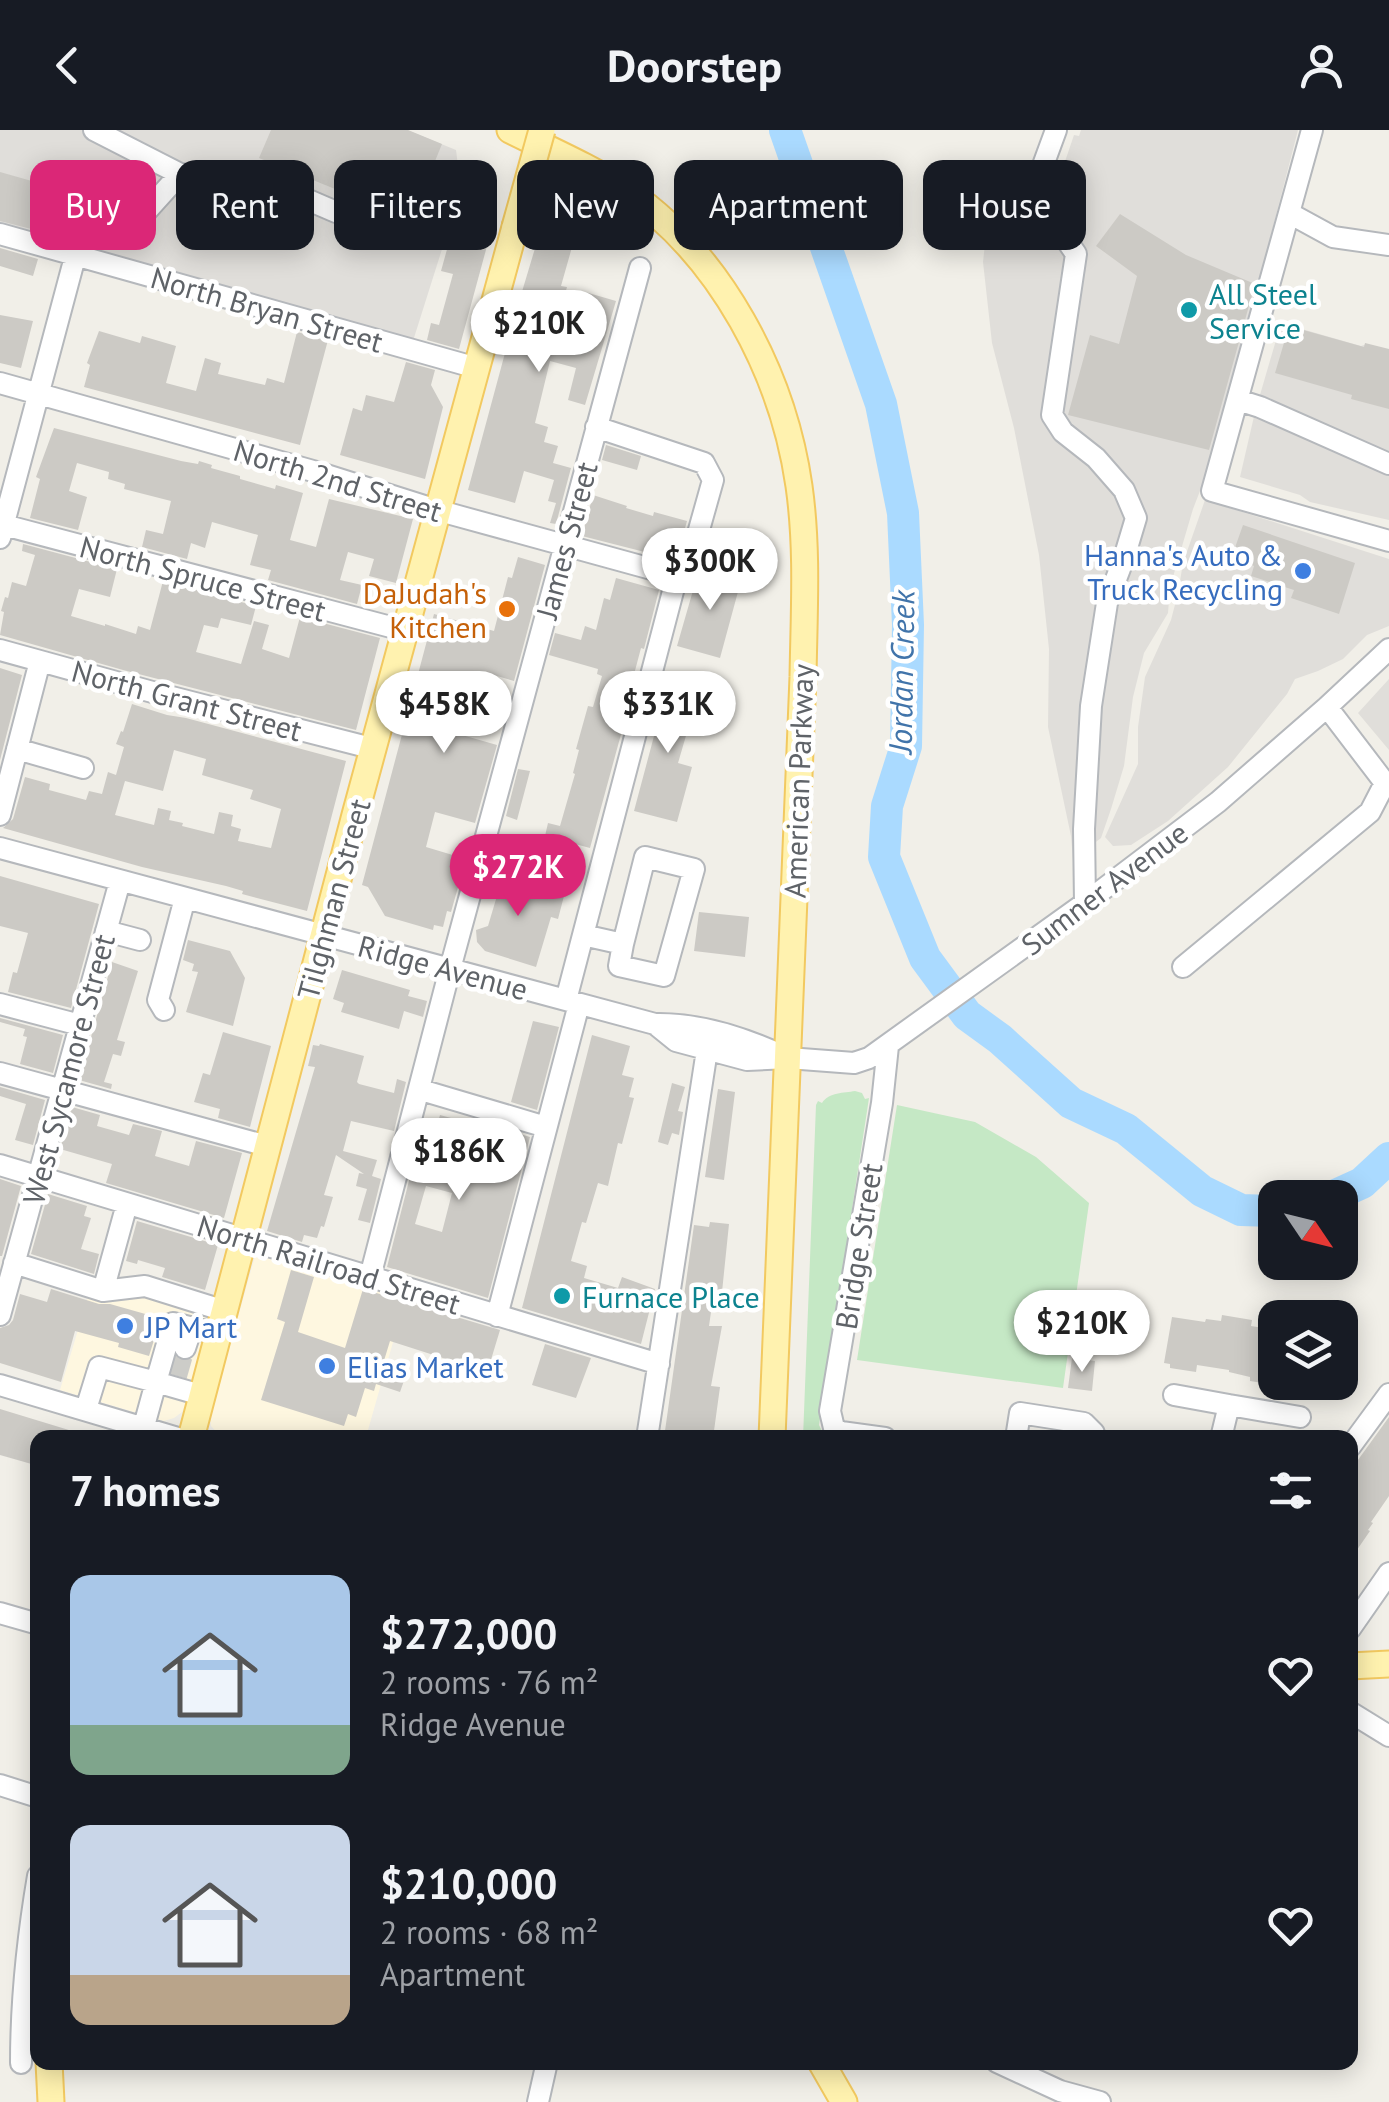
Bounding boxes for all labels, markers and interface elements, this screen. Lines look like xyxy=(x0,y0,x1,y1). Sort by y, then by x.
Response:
text: Doorstep xyxy=(607,36,782,94)
icon: back xyxy=(40,38,95,93)
icon: person xyxy=(1294,38,1349,93)
chip: Buy xyxy=(30,160,156,250)
chip: Rent xyxy=(176,160,314,250)
chip: Filters xyxy=(334,160,497,250)
chip: New xyxy=(517,160,654,250)
chip: Apartment xyxy=(674,160,903,250)
chip: House xyxy=(923,160,1086,250)
street label: North Bryan Street xyxy=(146,257,388,361)
place label: All Steel Service xyxy=(1209,274,1317,347)
pin: $210K xyxy=(469,290,609,375)
marker: All Steel Service xyxy=(1178,299,1200,321)
text: $210K xyxy=(493,301,585,343)
street label: North 2nd Street xyxy=(229,430,447,530)
street label: James Street xyxy=(526,457,606,624)
street label: North Spruce Street xyxy=(76,526,330,630)
pin: $300K xyxy=(640,528,780,613)
place label: Hanna's Auto & Truck Recycling xyxy=(1084,535,1283,608)
text: $300K xyxy=(664,539,756,581)
marker: Hanna's Auto & Truck Recycling xyxy=(1292,560,1314,582)
place label: DaJudah's Kitchen xyxy=(363,573,487,646)
water label: Jordan Creek xyxy=(879,588,923,756)
marker: DaJudah's Kitchen xyxy=(496,598,518,620)
street label: North Grant Street xyxy=(68,651,306,749)
street label: American Parkway xyxy=(774,663,822,899)
pin: $458K xyxy=(374,671,514,756)
pin: $331K xyxy=(598,671,738,756)
text: $458K xyxy=(398,682,490,724)
text: $331K xyxy=(622,682,714,724)
street label: Tilghman Street xyxy=(287,794,379,1004)
street label: Sumner Avenue xyxy=(1013,813,1195,963)
pin: $272K xyxy=(448,834,588,919)
text: $272K xyxy=(472,845,564,887)
street label: Ridge Avenue xyxy=(354,926,532,1008)
street label: West Sycamore Street xyxy=(13,930,123,1208)
pin: $186K xyxy=(389,1118,529,1203)
text: $186K xyxy=(413,1129,505,1171)
street label: Bridge Street xyxy=(826,1160,890,1332)
north arrow xyxy=(1258,1180,1358,1280)
map controls xyxy=(1258,1180,1358,1400)
street label: North Railroad Street xyxy=(193,1205,465,1323)
place label: Furnace Place xyxy=(582,1277,760,1316)
marker: Furnace Place xyxy=(551,1285,573,1307)
pin: $210K xyxy=(1012,1290,1152,1375)
button: layers xyxy=(1258,1300,1358,1400)
text: $210K xyxy=(1036,1301,1128,1343)
place label: JP Mart xyxy=(143,1307,237,1346)
marker: JP Mart xyxy=(114,1315,136,1337)
place label: Elias Market xyxy=(347,1347,504,1386)
marker: Elias Market xyxy=(316,1355,338,1377)
text: 7 homes xyxy=(70,1463,221,1518)
icon: filters xyxy=(1263,1463,1318,1518)
text: $272,000 xyxy=(380,1606,557,1661)
icon: home xyxy=(150,1615,270,1735)
icon: heart xyxy=(1263,1648,1318,1703)
text: 2 rooms · 76 m² xyxy=(380,1661,598,1703)
text: Ridge Avenue xyxy=(380,1703,566,1745)
text: $210,000 xyxy=(380,1856,557,1911)
icon: home xyxy=(150,1865,270,1985)
icon: heart xyxy=(1263,1898,1318,1953)
text: 2 rooms · 68 m² xyxy=(380,1911,598,1953)
text: Apartment xyxy=(380,1953,525,1995)

